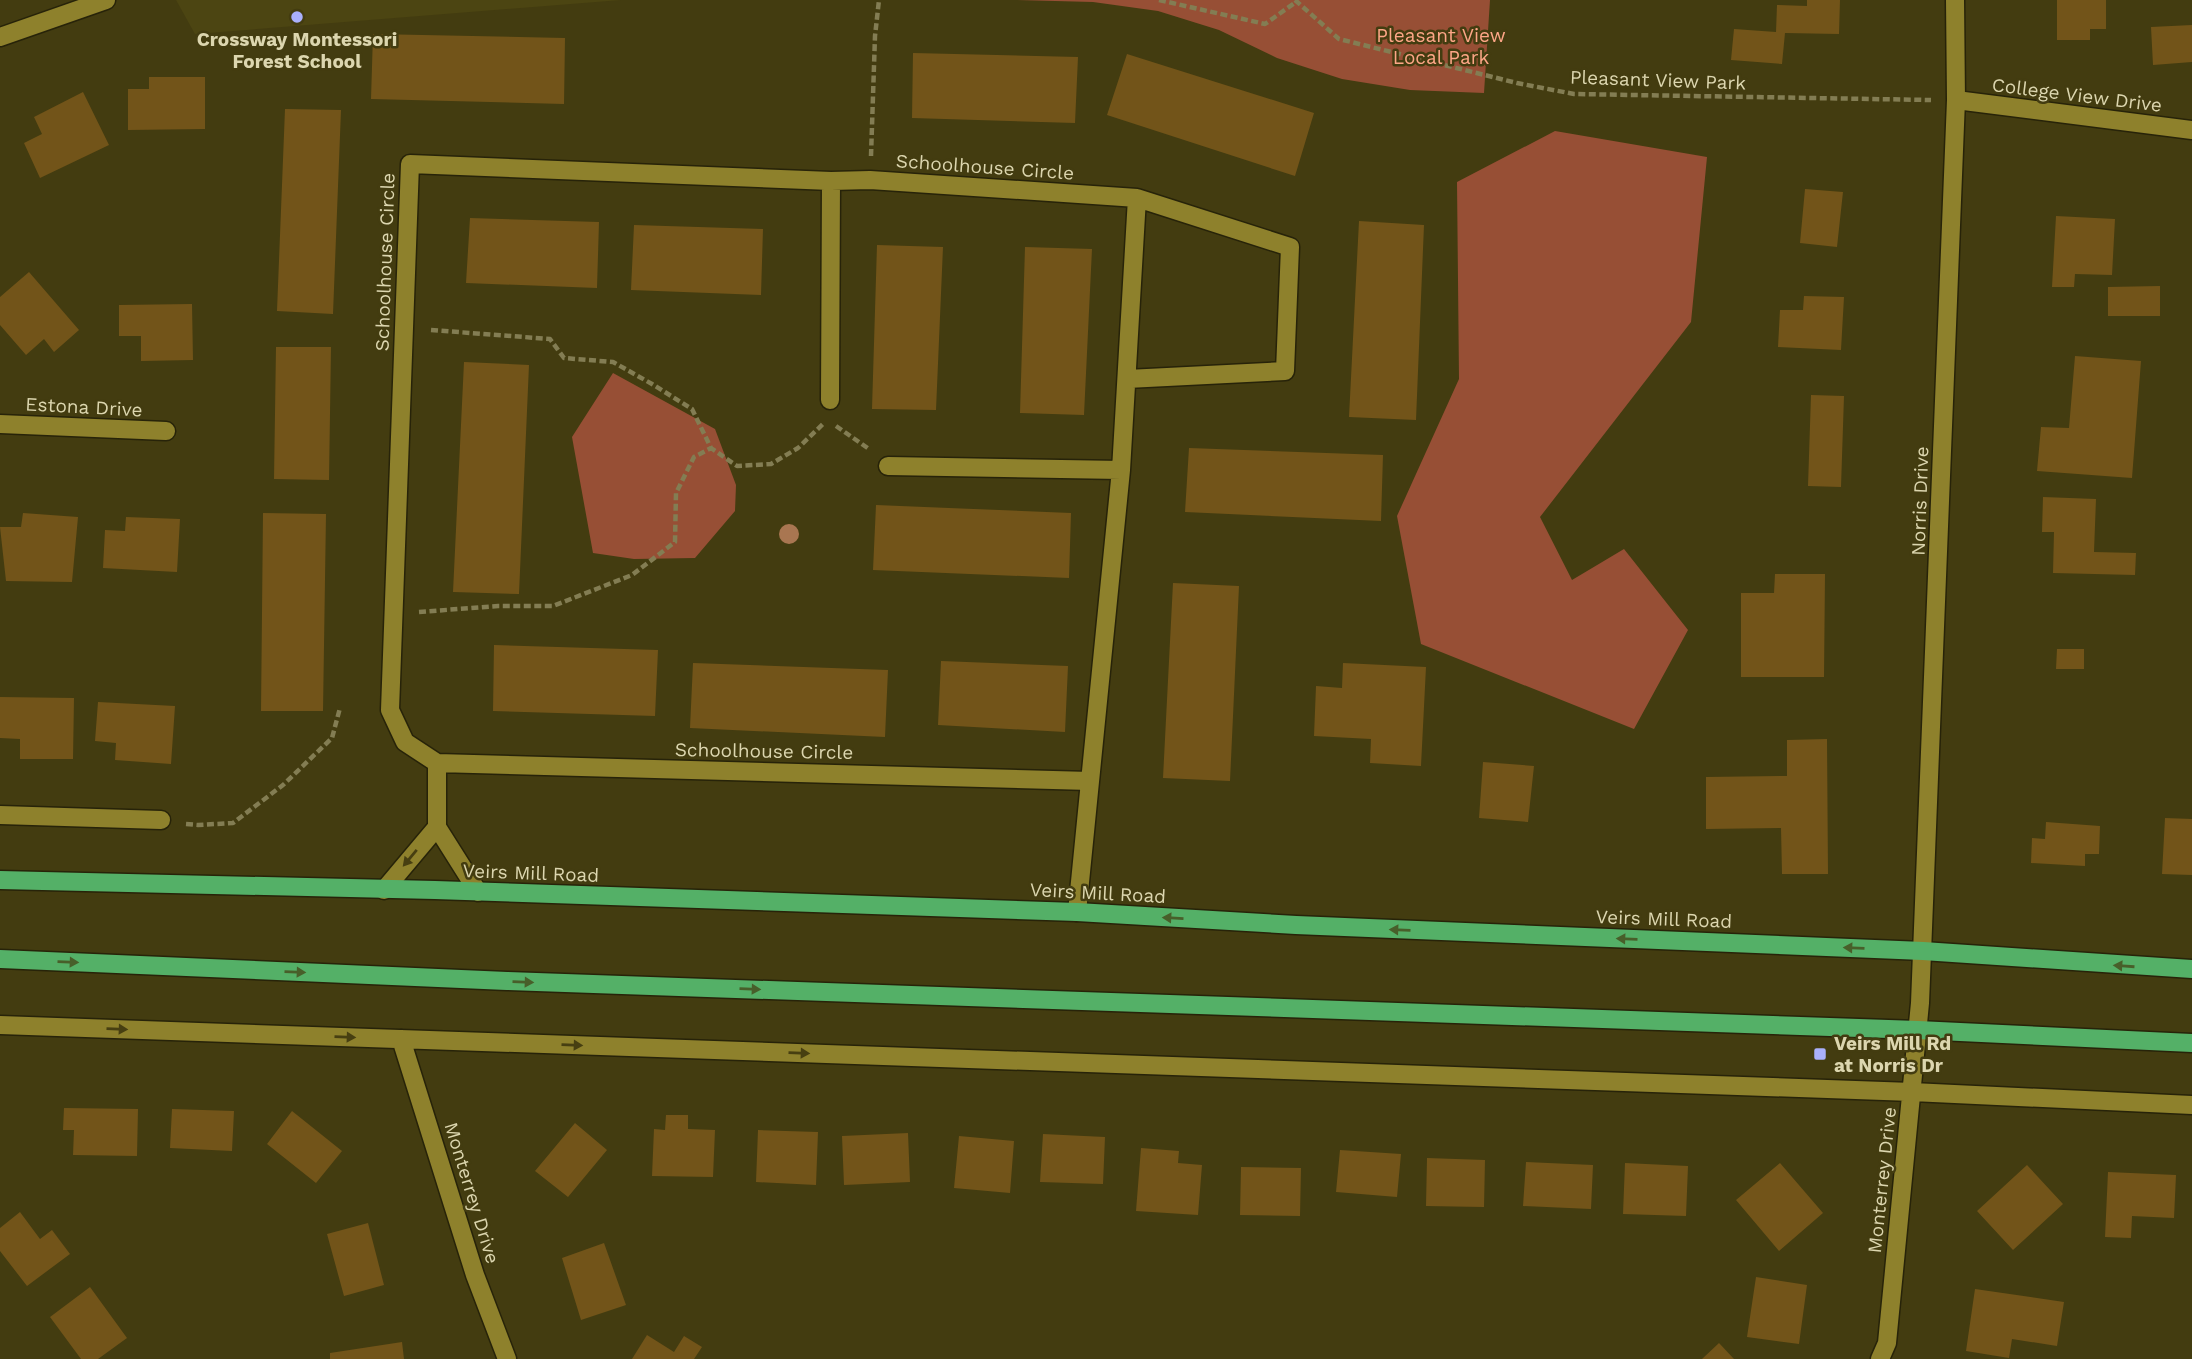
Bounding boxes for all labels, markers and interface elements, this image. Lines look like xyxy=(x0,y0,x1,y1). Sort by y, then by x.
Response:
marker: Crossway Montessori Forest School xyxy=(289,9,305,25)
park label: Pleasant View Local Park xyxy=(1376,24,1506,69)
place label: Crossway Montessori Forest School xyxy=(197,28,397,73)
street label: Pleasant View Park xyxy=(1570,65,1747,95)
street label: College View Drive xyxy=(1991,73,2163,117)
street label: Schoolhouse Circle xyxy=(895,149,1075,185)
street label: Schoolhouse Circle xyxy=(370,172,400,352)
street label: Estona Drive xyxy=(25,392,143,422)
street label: Norris Drive xyxy=(1907,446,1933,556)
street label: Schoolhouse Circle xyxy=(675,738,853,764)
one-way arrow xyxy=(402,849,418,867)
street label: Veirs Mill Road xyxy=(462,859,600,887)
street label: Veirs Mill Road xyxy=(1029,878,1167,908)
street label: Veirs Mill Road xyxy=(1595,905,1733,933)
one-way arrow xyxy=(1161,912,1183,923)
one-way arrow xyxy=(1389,924,1411,935)
one-way arrow xyxy=(1616,933,1638,944)
one-way arrow xyxy=(1843,942,1865,953)
one-way arrow xyxy=(57,956,79,967)
one-way arrow xyxy=(2113,960,2135,971)
one-way arrow xyxy=(285,966,307,977)
one-way arrow xyxy=(512,976,534,987)
one-way arrow xyxy=(739,984,761,995)
one-way arrow xyxy=(106,1023,128,1034)
one-way arrow xyxy=(334,1031,356,1042)
place label: Veirs Mill Rd at Norris Dr xyxy=(1834,1032,1951,1077)
one-way arrow xyxy=(561,1039,583,1050)
marker: Veirs Mill Rd at Norris Dr xyxy=(1812,1046,1828,1062)
one-way arrow xyxy=(788,1047,810,1059)
street label: Monterrey Drive xyxy=(1863,1106,1901,1254)
street label: Monterrey Drive xyxy=(440,1119,504,1267)

